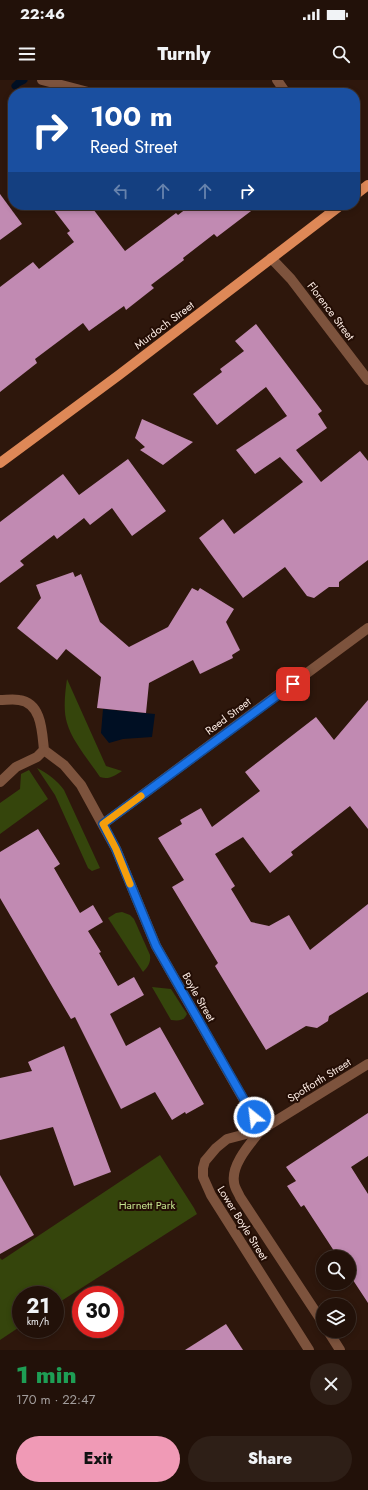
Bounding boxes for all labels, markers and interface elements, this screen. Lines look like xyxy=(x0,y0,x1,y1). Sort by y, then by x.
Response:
text: 22:46 xyxy=(20,3,65,25)
text: Turnly xyxy=(157,41,211,67)
icon: menu xyxy=(16,43,38,65)
icon: search xyxy=(330,43,352,65)
text: 100 m xyxy=(90,96,173,137)
icon: right xyxy=(24,104,76,156)
text: Reed Street xyxy=(90,134,177,160)
icon: left xyxy=(110,180,132,202)
icon: ahead xyxy=(152,180,174,202)
icon: ahead xyxy=(194,180,216,202)
icon: right xyxy=(236,180,258,202)
street label: Florence Street xyxy=(304,278,359,344)
street label: Murdoch Street xyxy=(131,297,198,353)
pin xyxy=(276,667,310,701)
icon: arrive xyxy=(282,673,304,695)
street label: Reed Street xyxy=(202,693,254,738)
street label: Boyle Street xyxy=(178,969,220,1025)
street label: Spofforth Street xyxy=(284,1054,354,1106)
position arrow xyxy=(233,1096,275,1138)
street label: Lower Boyle Street xyxy=(214,1183,273,1264)
park label: Harnett Park xyxy=(119,1197,175,1213)
map controls xyxy=(316,1250,356,1338)
button: search xyxy=(316,1250,356,1290)
speed limit sign: 30 xyxy=(72,1286,124,1338)
text: 21 xyxy=(26,1292,50,1321)
button: layers xyxy=(316,1298,356,1338)
text: km/h xyxy=(27,1314,49,1329)
text: 1 min xyxy=(16,1357,77,1392)
button: close xyxy=(310,1363,352,1405)
text: 170 m · 22:47 xyxy=(16,1390,95,1409)
button: Exit xyxy=(16,1436,180,1482)
button: Share xyxy=(188,1436,352,1482)

